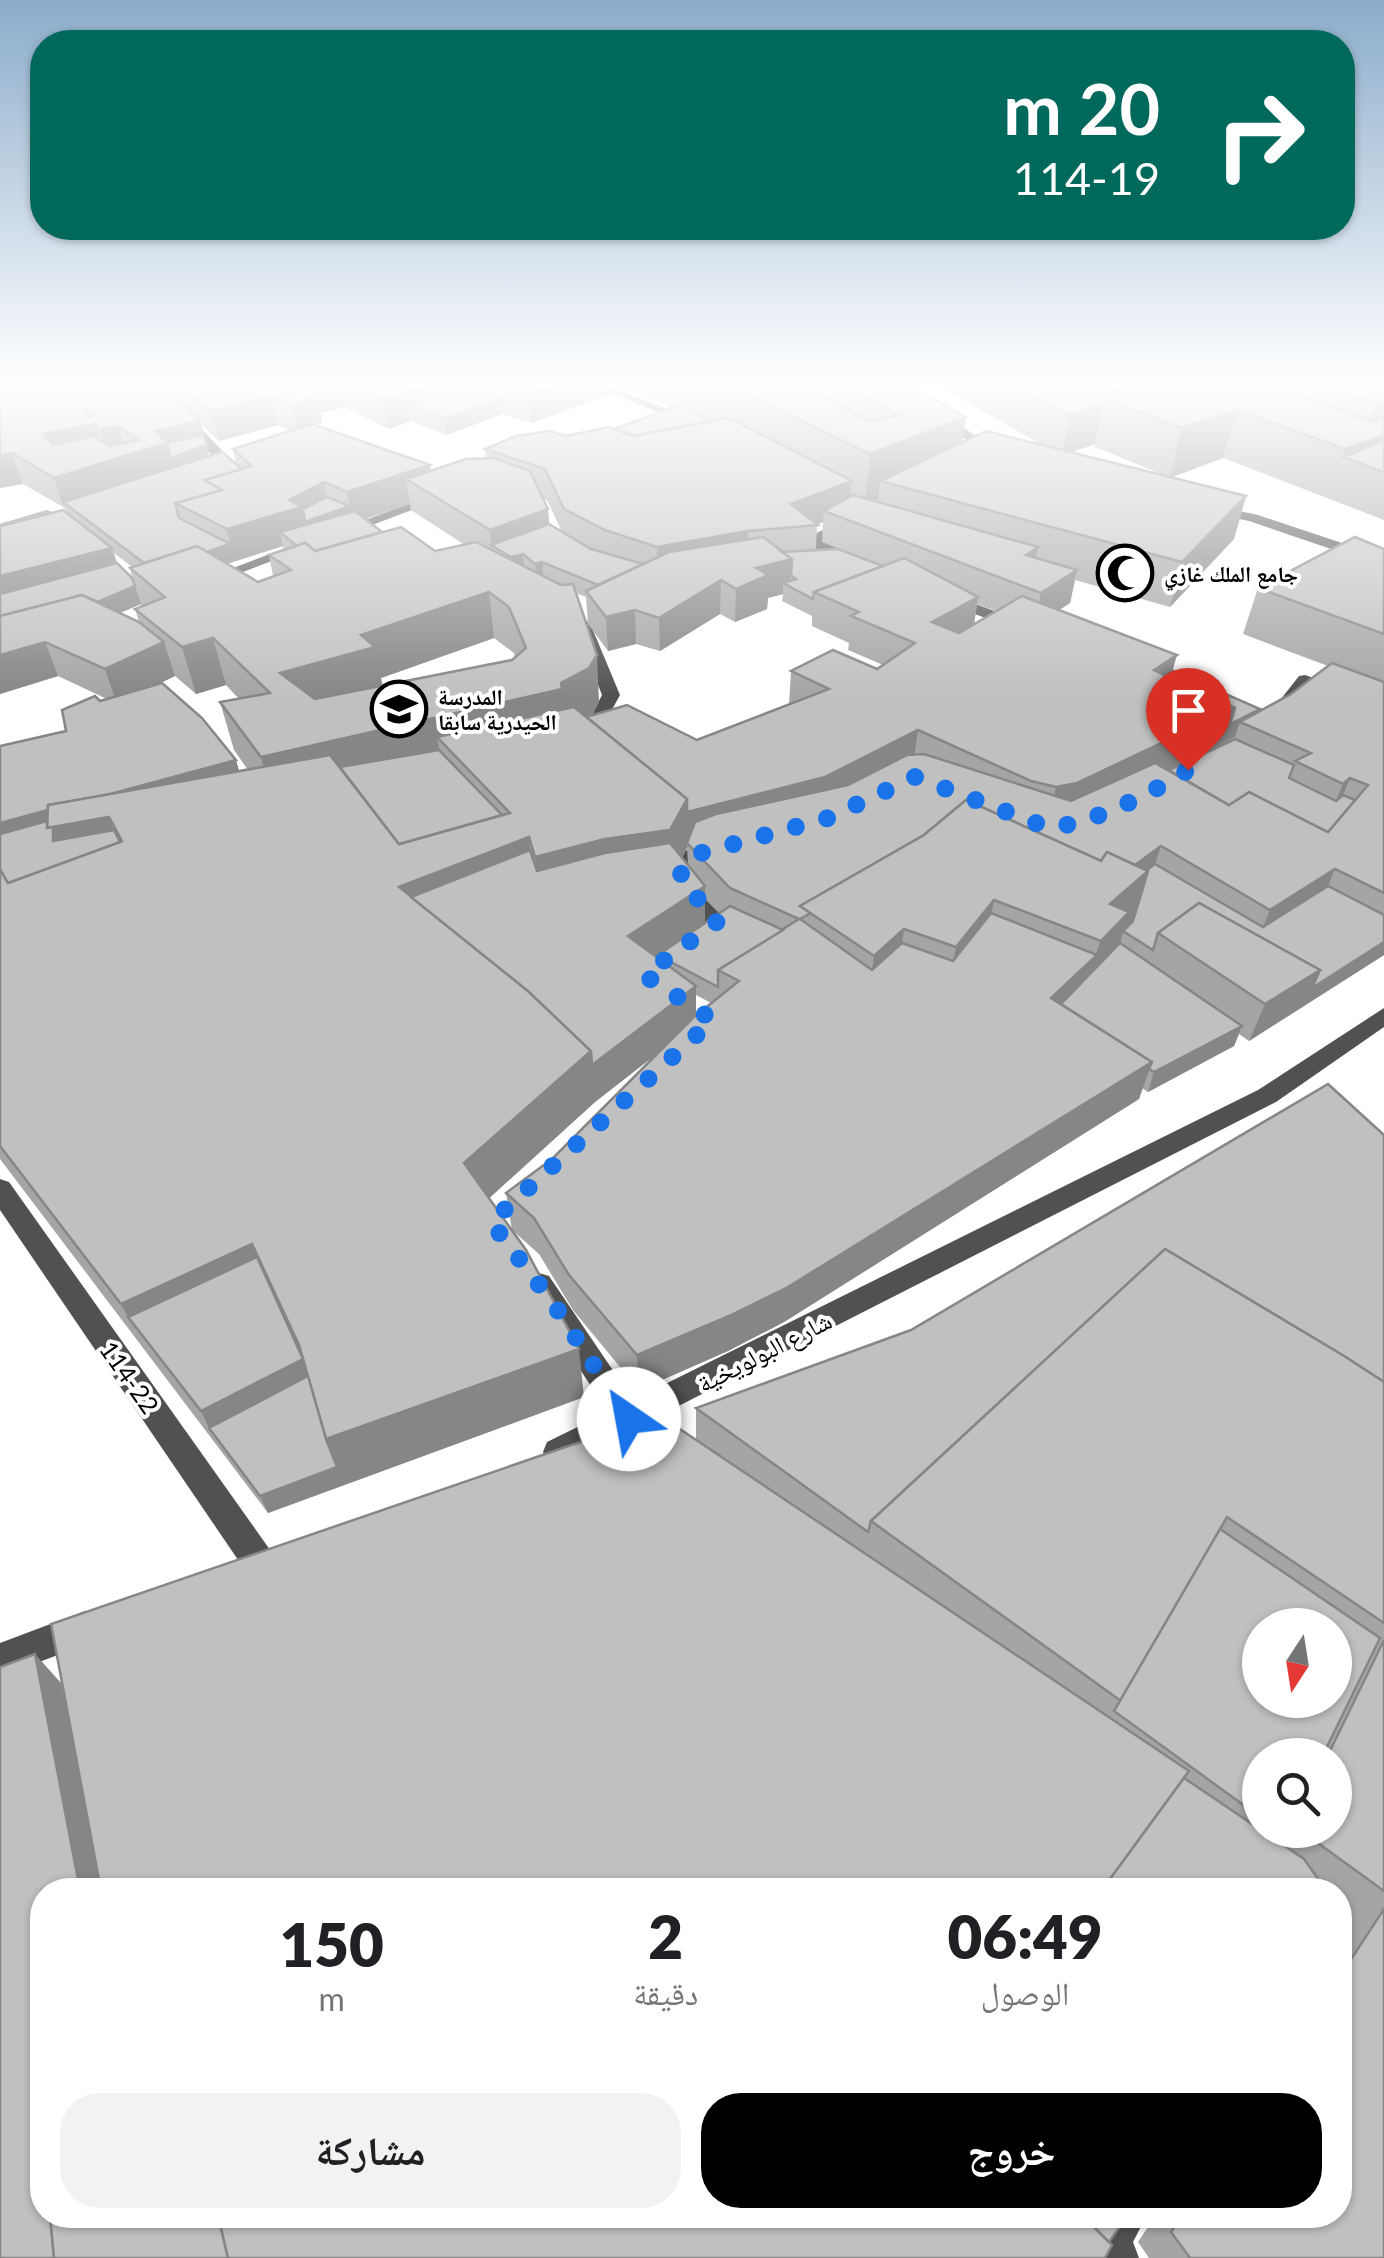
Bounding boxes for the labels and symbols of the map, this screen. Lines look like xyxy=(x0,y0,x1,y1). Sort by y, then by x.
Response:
mosque icon: جامع الملك غازي xyxy=(1095,543,1155,603)
place label: جامع الملك غازي xyxy=(1164,560,1298,591)
pin xyxy=(1146,668,1231,771)
school or university icon: المدرسة الحيدرية سابقا xyxy=(369,679,429,739)
place label: المدرسة الحيدرية سابقا xyxy=(438,683,557,735)
street label: شارع البولويخية xyxy=(692,1304,837,1399)
street label: 114-22 xyxy=(94,1335,166,1419)
position arrow xyxy=(577,1367,681,1471)
north arrow xyxy=(1242,1608,1352,1718)

